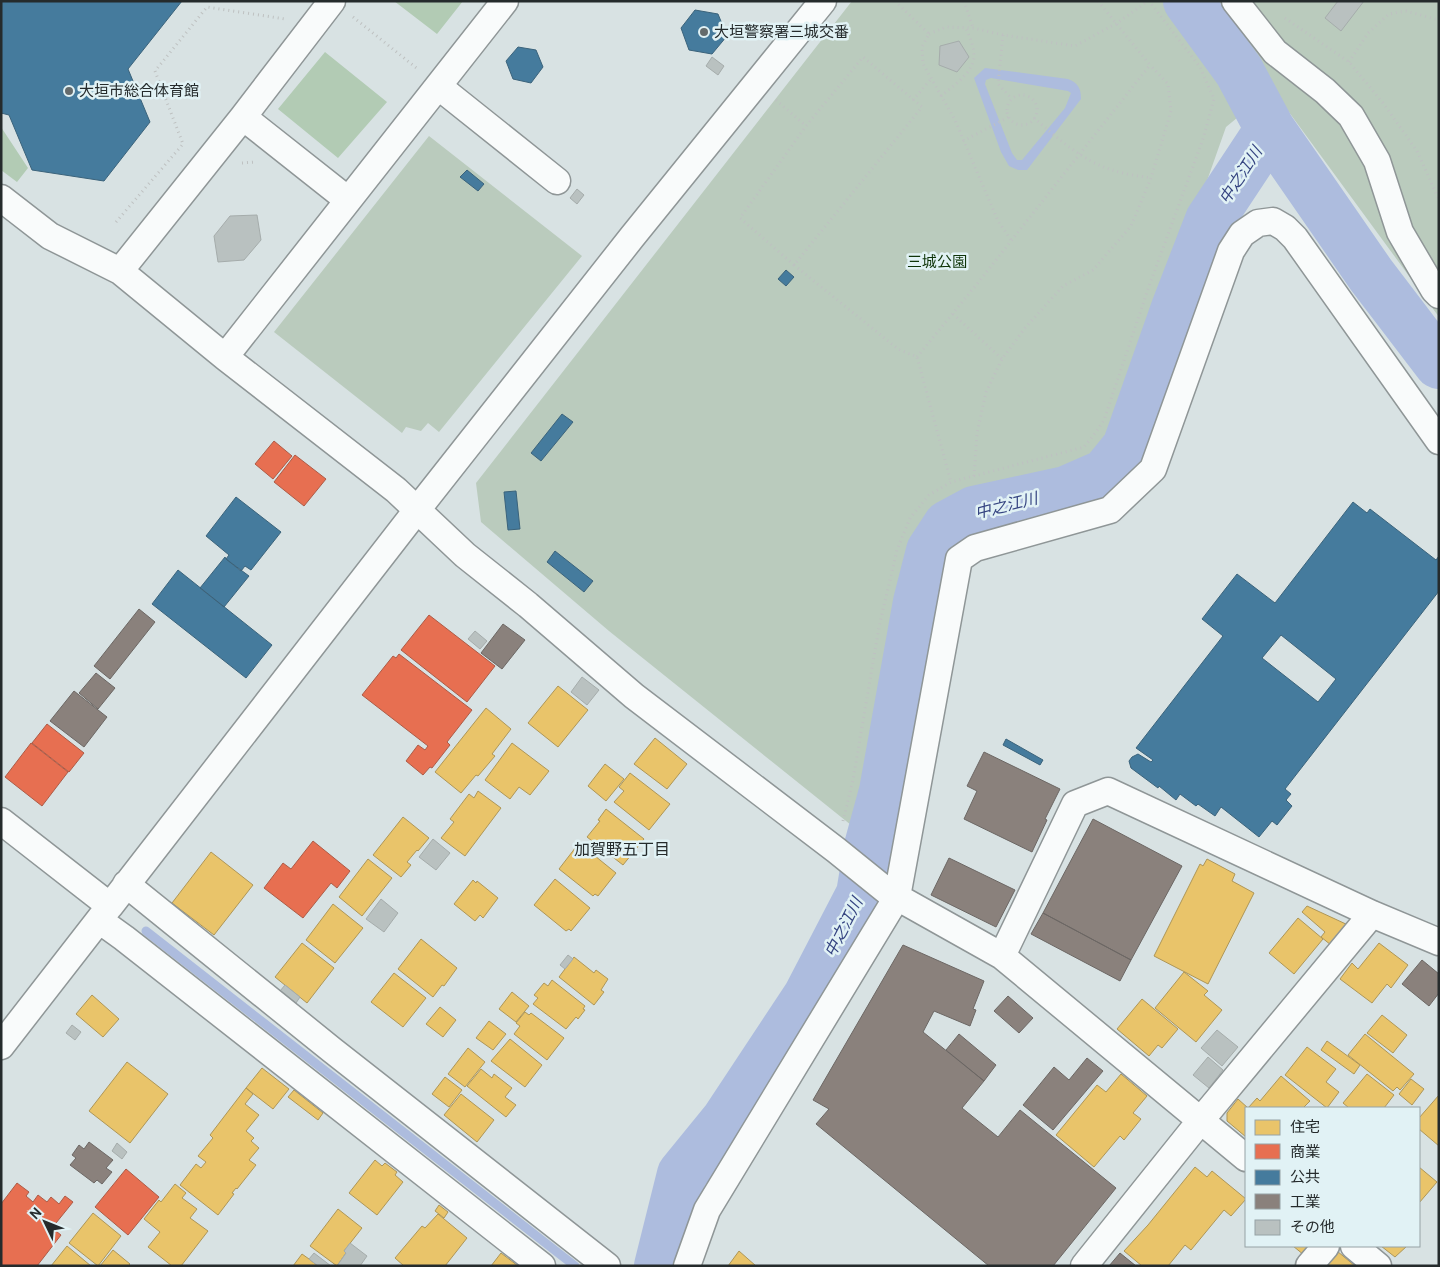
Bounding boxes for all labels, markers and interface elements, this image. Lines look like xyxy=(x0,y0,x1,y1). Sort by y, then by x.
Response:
place label: 大垣警察署三城交番 xyxy=(714,23,849,41)
marker: 大垣警察署三城交番 xyxy=(698,26,710,38)
place label: 大垣市総合体育館 xyxy=(79,82,199,100)
marker: 大垣市総合体育館 xyxy=(63,85,75,97)
water label: 中之江川 xyxy=(1215,142,1267,207)
park label: 三城公園 xyxy=(907,253,967,271)
water label: 中之江川 xyxy=(973,488,1041,522)
district label: 加賀野五丁目 xyxy=(574,840,670,859)
water label: 中之江川 xyxy=(820,893,867,960)
legend xyxy=(1245,1107,1420,1247)
text: 住宅 xyxy=(1290,1118,1320,1136)
text: 商業 xyxy=(1290,1143,1320,1161)
text: 公共 xyxy=(1290,1168,1320,1186)
text: 工業 xyxy=(1290,1193,1320,1211)
north arrow xyxy=(20,1197,70,1247)
text: N xyxy=(26,1203,45,1223)
text: その他 xyxy=(1290,1218,1335,1236)

